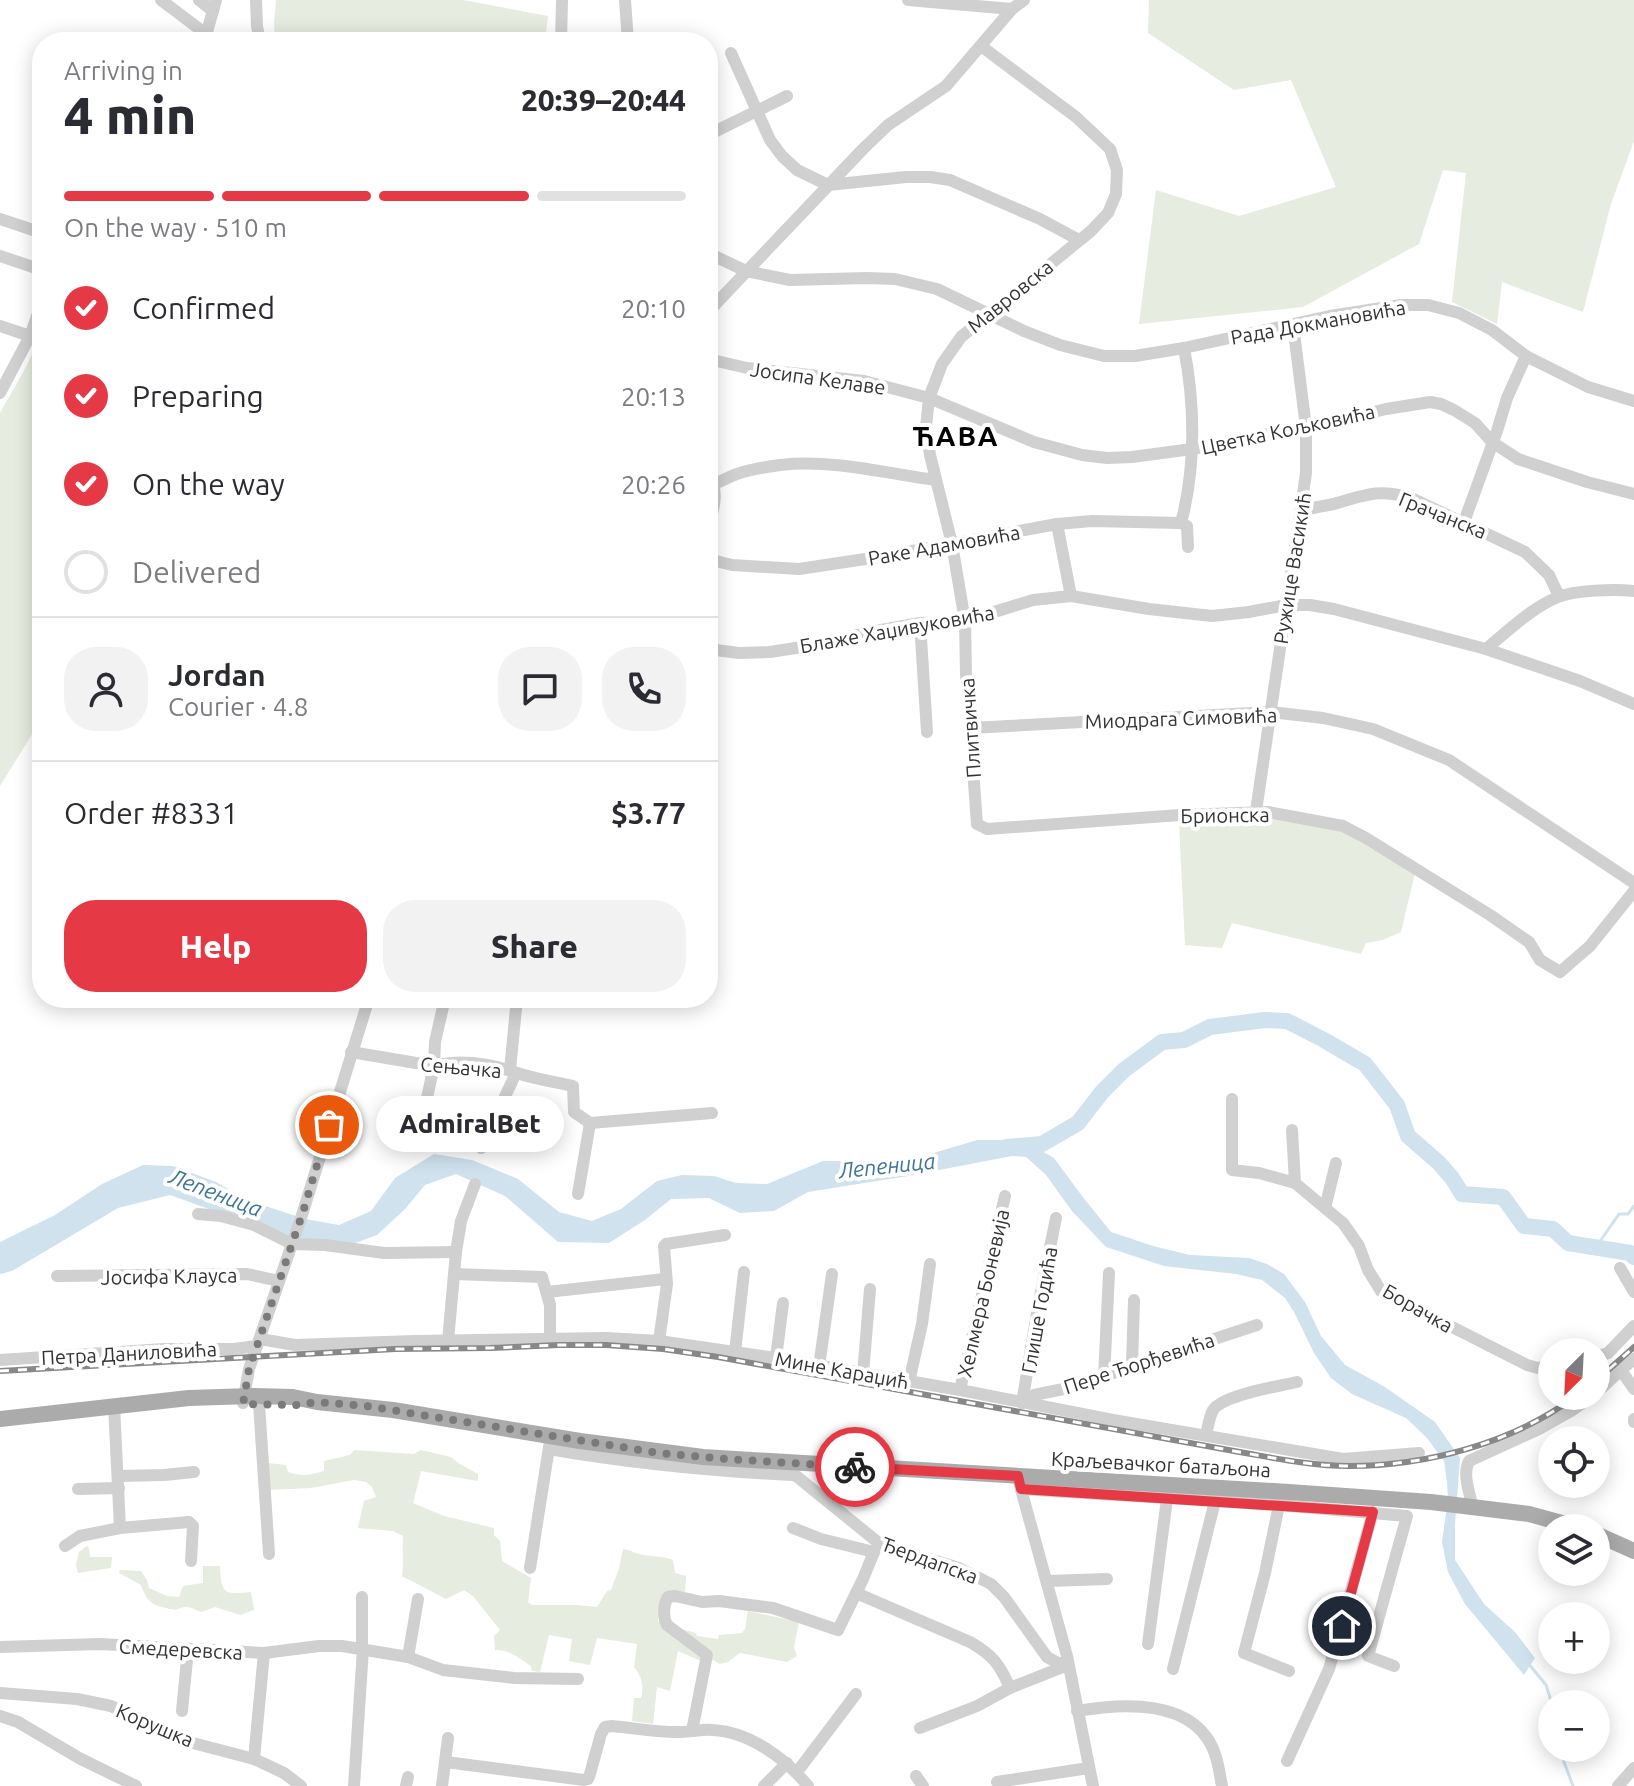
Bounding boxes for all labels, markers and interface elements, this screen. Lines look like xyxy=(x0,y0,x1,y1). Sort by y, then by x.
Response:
text: Arriving in xyxy=(64,56,183,85)
text: 20:39–20:44 xyxy=(521,83,686,117)
text: 4 min xyxy=(64,86,196,144)
text: On the way · 510 m xyxy=(64,213,287,242)
street label: Мавровска xyxy=(963,255,1057,337)
icon: check xyxy=(64,286,108,330)
text: Confirmed xyxy=(132,291,275,325)
text: 20:10 xyxy=(621,294,686,323)
street label: Рада Докмановића xyxy=(1229,295,1407,349)
street label: Јосипа Келаве xyxy=(749,357,887,399)
icon: check xyxy=(64,374,108,418)
text: Preparing xyxy=(132,379,264,413)
text: 20:13 xyxy=(621,382,686,411)
street label: Цветка Кољковића xyxy=(1199,399,1377,459)
district label: ЋАВА xyxy=(912,420,1000,451)
icon: check xyxy=(64,462,108,506)
text: On the way xyxy=(132,467,285,501)
text: 20:26 xyxy=(621,470,686,499)
street label: Грачанска xyxy=(1396,487,1490,543)
street label: Ружице Васикић xyxy=(1269,490,1315,646)
street label: Раке Адамовића xyxy=(866,520,1022,570)
text: Delivered xyxy=(132,555,261,589)
street label: Блаже Хаџивуковића xyxy=(798,601,996,657)
button: person xyxy=(64,647,148,731)
button: chat xyxy=(498,647,582,731)
button: phone xyxy=(602,647,686,731)
text: Jordan xyxy=(168,658,266,692)
street label: Плитвичка xyxy=(955,677,985,779)
text: Courier · 4.8 xyxy=(168,692,308,721)
street label: Миодрага Симовића xyxy=(1084,703,1278,733)
text: Order #8331 xyxy=(64,796,238,830)
text: $3.77 xyxy=(611,796,686,830)
street label: Брионска xyxy=(1180,803,1270,827)
button: Help xyxy=(64,900,367,992)
button: Share xyxy=(383,900,686,992)
street label: Сењачка xyxy=(419,1052,503,1082)
pin xyxy=(295,1091,363,1159)
callout: AdmiralBet xyxy=(377,1097,565,1153)
icon: bag xyxy=(307,1103,351,1147)
text: AdmiralBet xyxy=(399,1109,541,1138)
water label: Лепеница xyxy=(836,1147,937,1183)
water label: Лепеница xyxy=(165,1163,266,1221)
street label: Хелмера Боневија xyxy=(952,1207,1014,1379)
street label: Глише Годића xyxy=(1017,1245,1061,1375)
street label: Јосифа Клауса xyxy=(101,1263,237,1289)
street label: Борачка xyxy=(1379,1279,1457,1337)
street label: Пере Ђорђевића xyxy=(1061,1328,1217,1398)
street label: Петра Даниловића xyxy=(41,1337,217,1369)
north arrow xyxy=(1538,1338,1610,1410)
map controls xyxy=(1538,1338,1610,1762)
street label: Мине Караџић xyxy=(773,1347,911,1393)
button: locate xyxy=(1538,1426,1610,1498)
courier xyxy=(815,1427,895,1507)
icon: bike xyxy=(833,1445,877,1489)
street label: Краљевачког батаљона xyxy=(1050,1447,1272,1481)
button: layers xyxy=(1538,1514,1610,1586)
street label: Ђердапска xyxy=(879,1532,981,1588)
pin xyxy=(1308,1592,1376,1660)
button: + xyxy=(1538,1602,1610,1674)
icon: home xyxy=(1320,1604,1364,1648)
street label: Смедеревска xyxy=(118,1634,244,1664)
button: − xyxy=(1538,1690,1610,1762)
street label: Корушка xyxy=(113,1698,197,1752)

